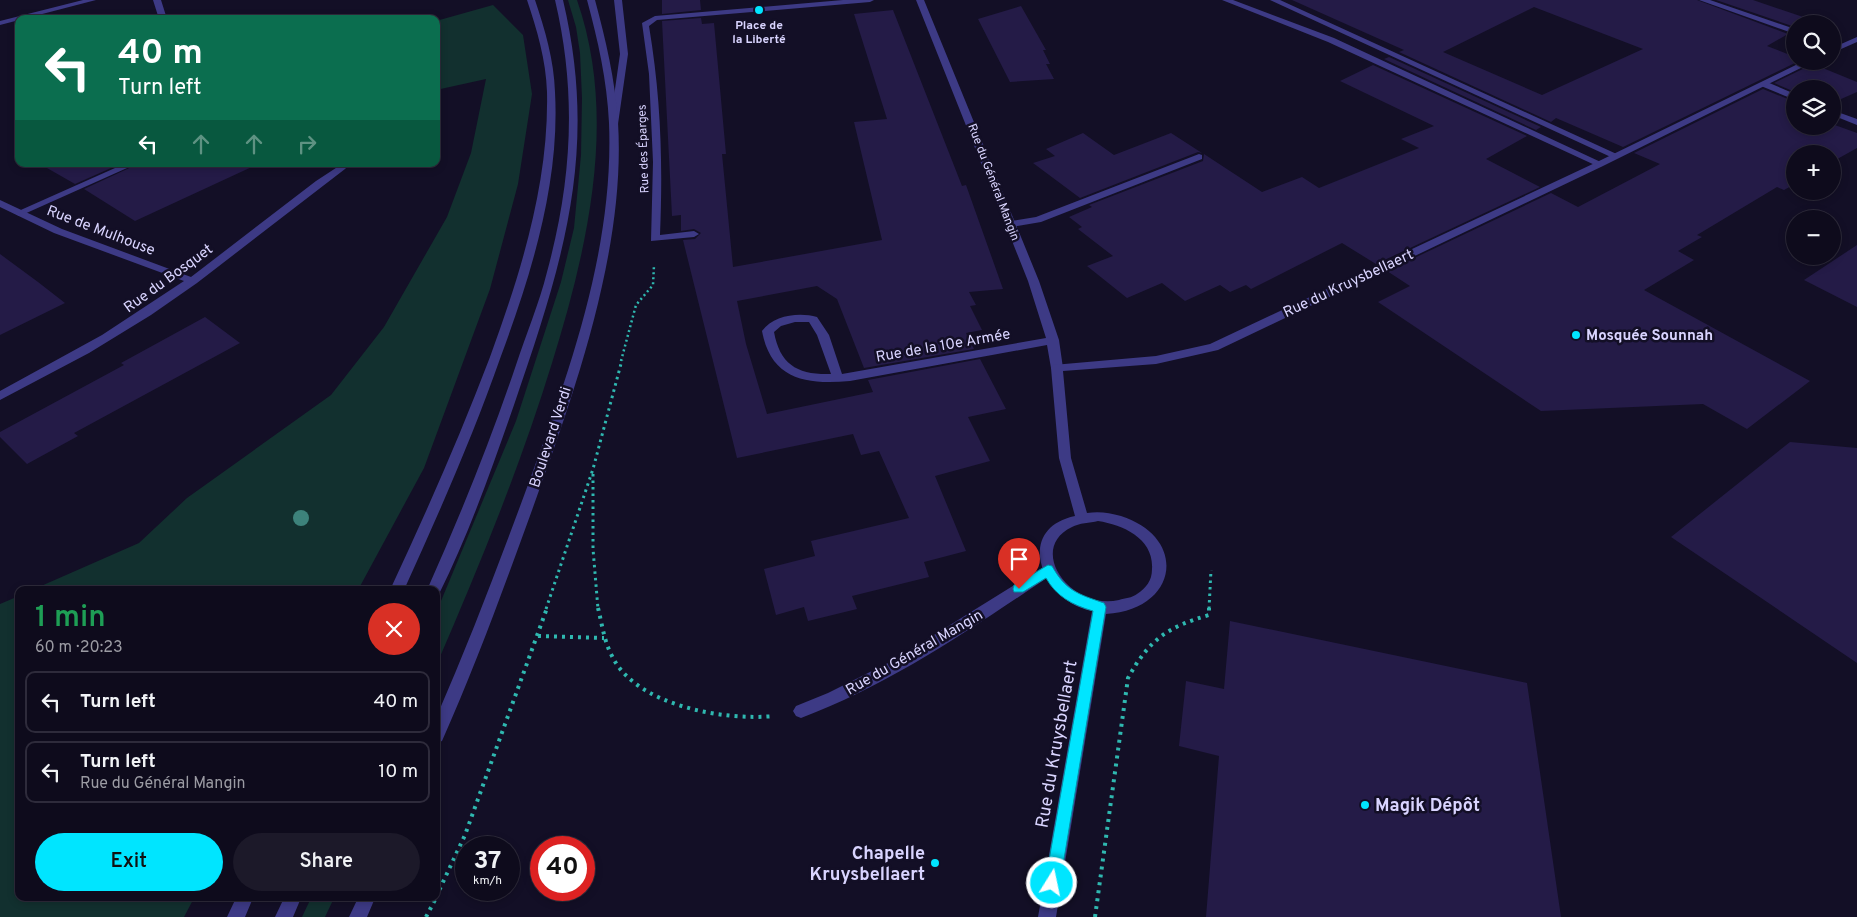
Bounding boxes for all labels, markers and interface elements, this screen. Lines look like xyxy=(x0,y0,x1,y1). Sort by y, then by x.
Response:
marker: Place de la Liberté xyxy=(753,4,765,16)
map controls xyxy=(1786,15,1841,265)
button: search xyxy=(1786,15,1841,70)
place label: Place de la Liberté xyxy=(732,18,786,48)
text: 40 m xyxy=(118,32,203,76)
icon: left xyxy=(35,35,100,100)
text: Turn left xyxy=(118,75,201,102)
button: layers xyxy=(1786,80,1841,135)
street label: Rue des Éparges xyxy=(634,104,654,194)
street label: Rue du Général Mangin xyxy=(963,122,1023,243)
icon: left xyxy=(134,130,162,158)
icon: ahead xyxy=(187,130,215,158)
icon: ahead xyxy=(240,130,268,158)
icon: right xyxy=(293,130,321,158)
button: + xyxy=(1786,145,1841,200)
street label: Rue de Mulhouse xyxy=(44,202,157,261)
button: − xyxy=(1786,210,1841,265)
street label: Rue du Bosquet xyxy=(121,240,217,318)
street label: Rue du Kruysbellaert xyxy=(1280,246,1417,323)
street label: Rue de la 10e Armée xyxy=(874,325,1012,368)
place label: Mosquée Sounnah xyxy=(1586,327,1713,346)
marker: Mosquée Sounnah xyxy=(1570,329,1582,341)
street label: Boulevard Verdi xyxy=(526,385,577,490)
pin xyxy=(998,538,1040,589)
icon: arrive xyxy=(1005,545,1033,573)
text: 1 min xyxy=(35,600,106,637)
button: close xyxy=(368,603,420,655)
street label: Rue du Général Mangin xyxy=(843,606,987,700)
text: 60 m · 20:23 xyxy=(35,638,123,658)
street label: Rue du Kruysbellaert xyxy=(1031,659,1084,830)
icon: left xyxy=(37,688,65,716)
text: Turn left xyxy=(80,690,156,714)
text: 40 m xyxy=(373,690,418,714)
text: Turn left xyxy=(80,750,156,774)
icon: left xyxy=(37,758,65,786)
text: 10 m xyxy=(378,760,418,784)
text: Rue du Général Mangin xyxy=(80,774,246,794)
place label: Magik Dépôt xyxy=(1375,795,1480,818)
marker: Magik Dépôt xyxy=(1359,799,1371,811)
button: Exit xyxy=(35,833,223,891)
button: Share xyxy=(233,833,420,891)
speed limit sign: 40 xyxy=(530,836,595,901)
place label: Chapelle Kruysbellaert xyxy=(809,843,925,887)
text: 37 xyxy=(473,846,502,878)
position arrow xyxy=(1025,856,1077,908)
marker: Chapelle Kruysbellaert xyxy=(929,857,941,869)
text: km/h xyxy=(473,873,502,889)

